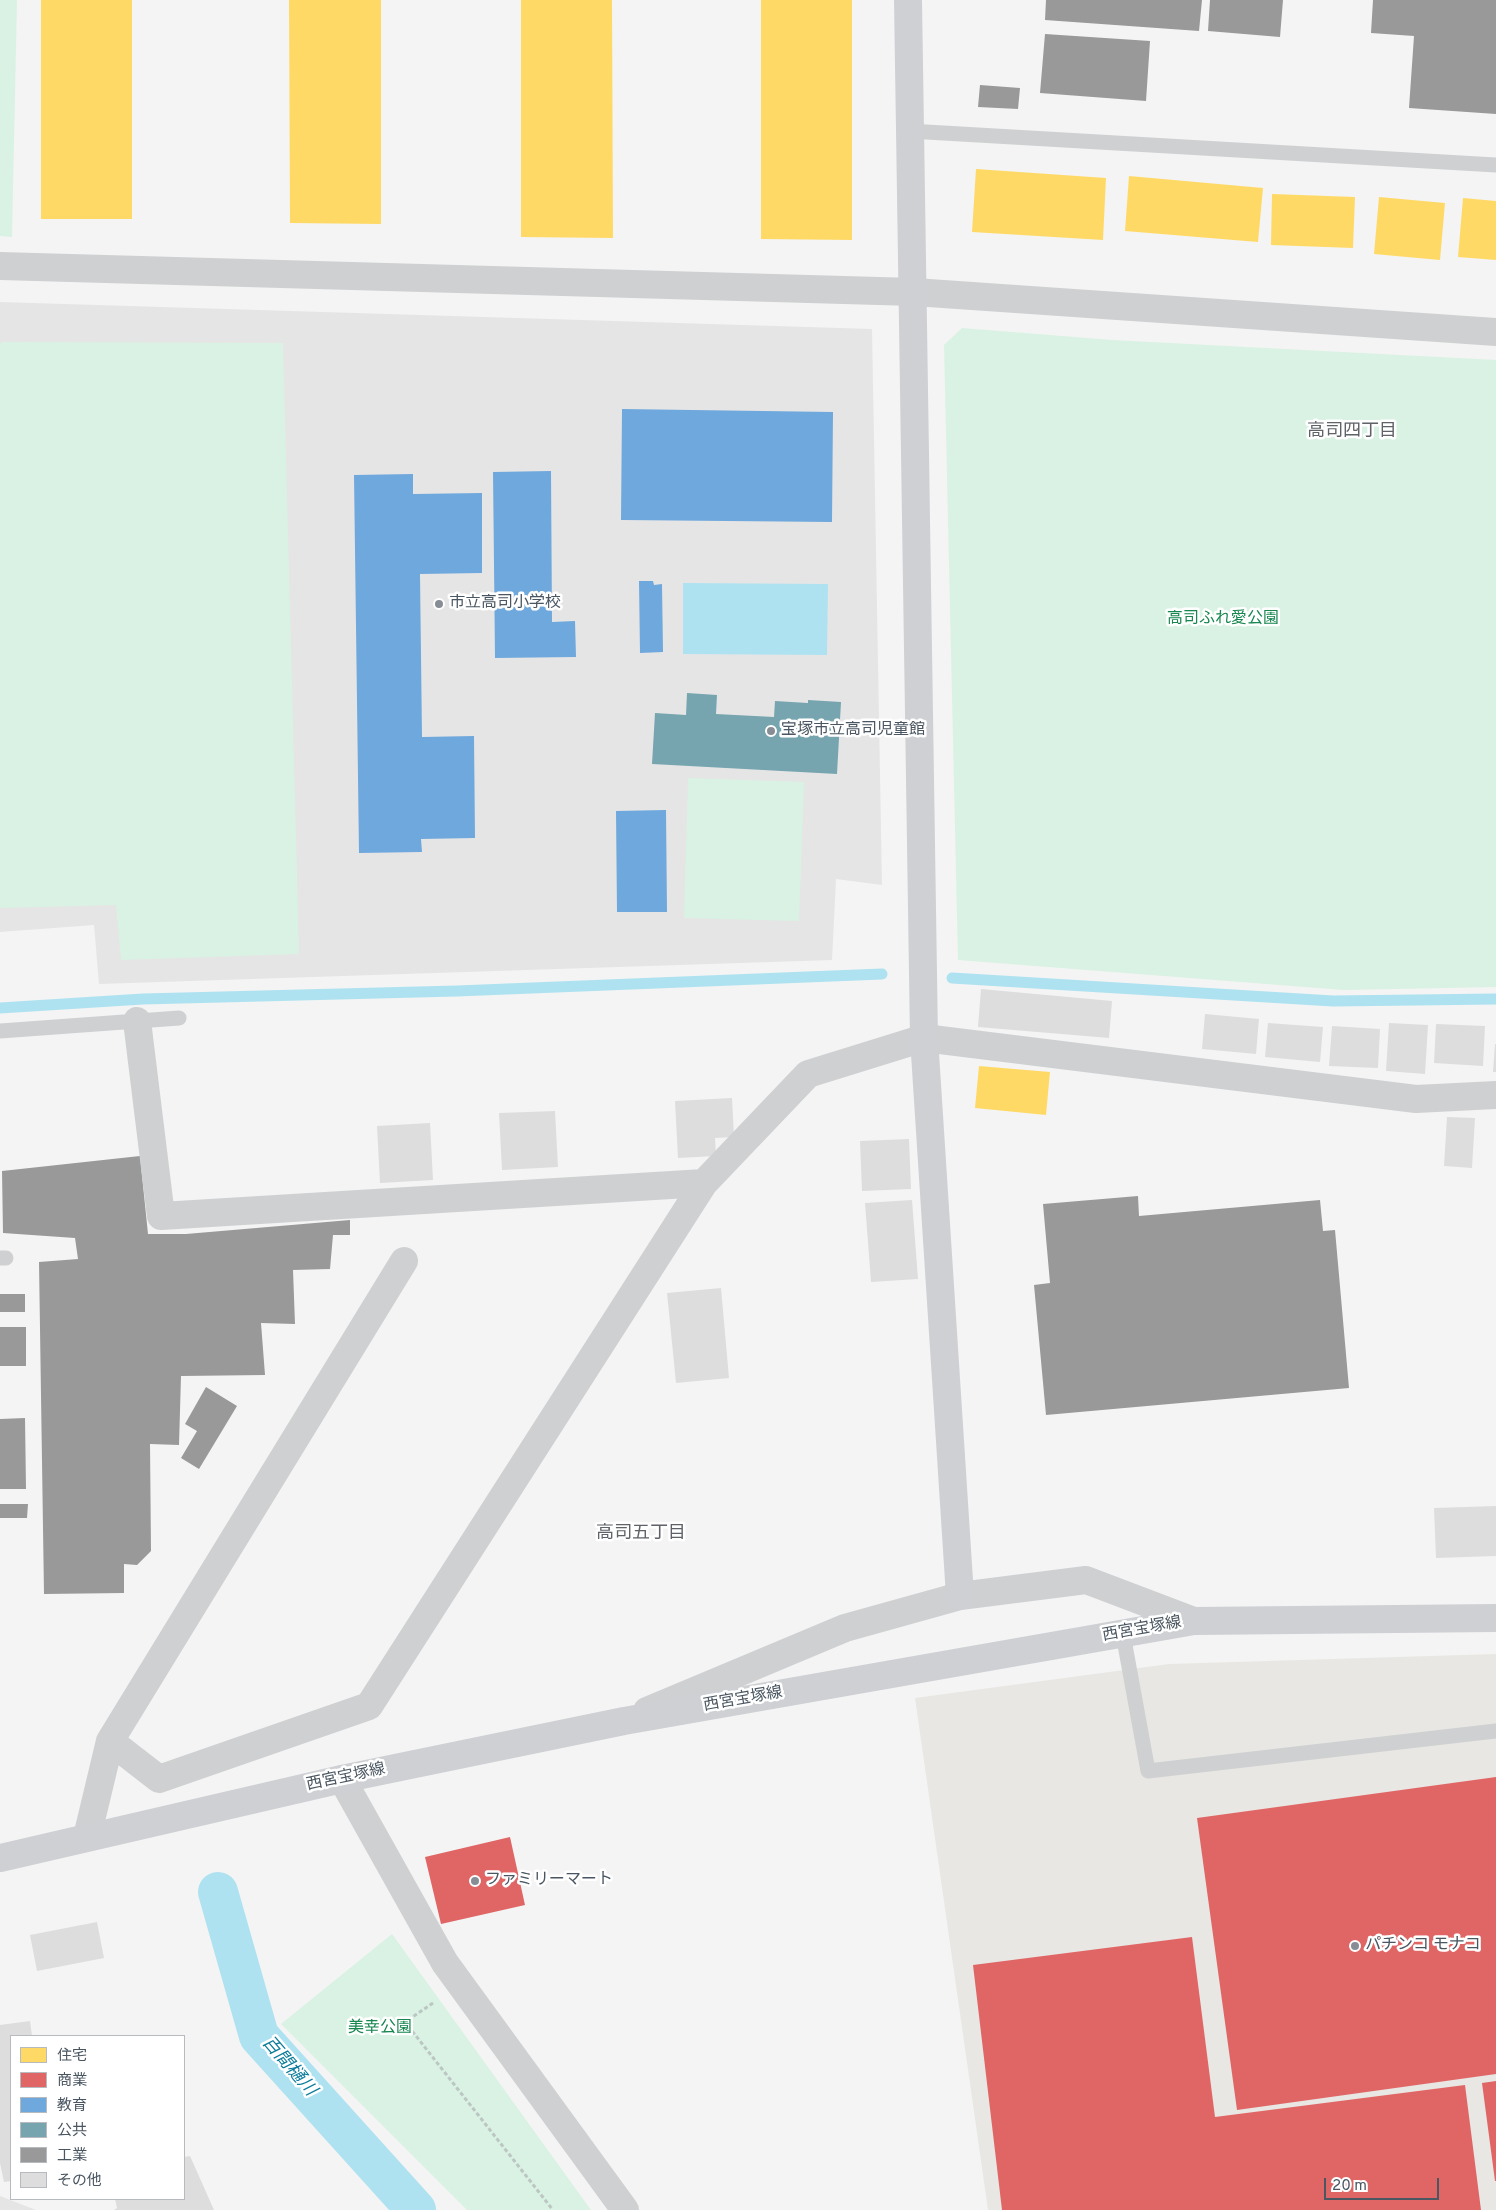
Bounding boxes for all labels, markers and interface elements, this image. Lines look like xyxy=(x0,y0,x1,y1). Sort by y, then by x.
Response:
district label: 高司四丁目 xyxy=(1307,421,1397,443)
place label: 市立高司小学校 xyxy=(449,594,561,614)
marker: 市立高司小学校 xyxy=(433,598,445,610)
park label: 高司ふれ愛公園 xyxy=(1167,610,1279,630)
place label: 宝塚市立高司児童館 xyxy=(781,721,925,741)
marker: 宝塚市立高司児童館 xyxy=(765,725,777,737)
district label: 高司五丁目 xyxy=(596,1523,686,1545)
street label: 西宮宝塚線 xyxy=(1101,1614,1183,1646)
street label: 西宮宝塚線 xyxy=(702,1684,784,1716)
street label: 西宮宝塚線 xyxy=(305,1760,387,1796)
place label: ファミリーマート xyxy=(485,1871,613,1891)
marker: ファミリーマート xyxy=(469,1875,481,1887)
place label: パチンコ モナコ xyxy=(1365,1936,1481,1956)
marker: パチンコ モナコ xyxy=(1349,1940,1361,1952)
park label: 美幸公園 xyxy=(348,2019,412,2039)
water label: 百間樋川 xyxy=(256,2033,320,2101)
legend xyxy=(10,2035,185,2200)
text: 住宅 xyxy=(57,2047,87,2066)
text: 商業 xyxy=(57,2072,87,2091)
text: 教育 xyxy=(57,2097,87,2116)
text: 公共 xyxy=(57,2122,87,2141)
text: 工業 xyxy=(57,2147,87,2166)
scale bar xyxy=(1326,2168,1441,2200)
text: その他 xyxy=(57,2172,102,2191)
text: 20 m xyxy=(1332,2177,1367,2196)

